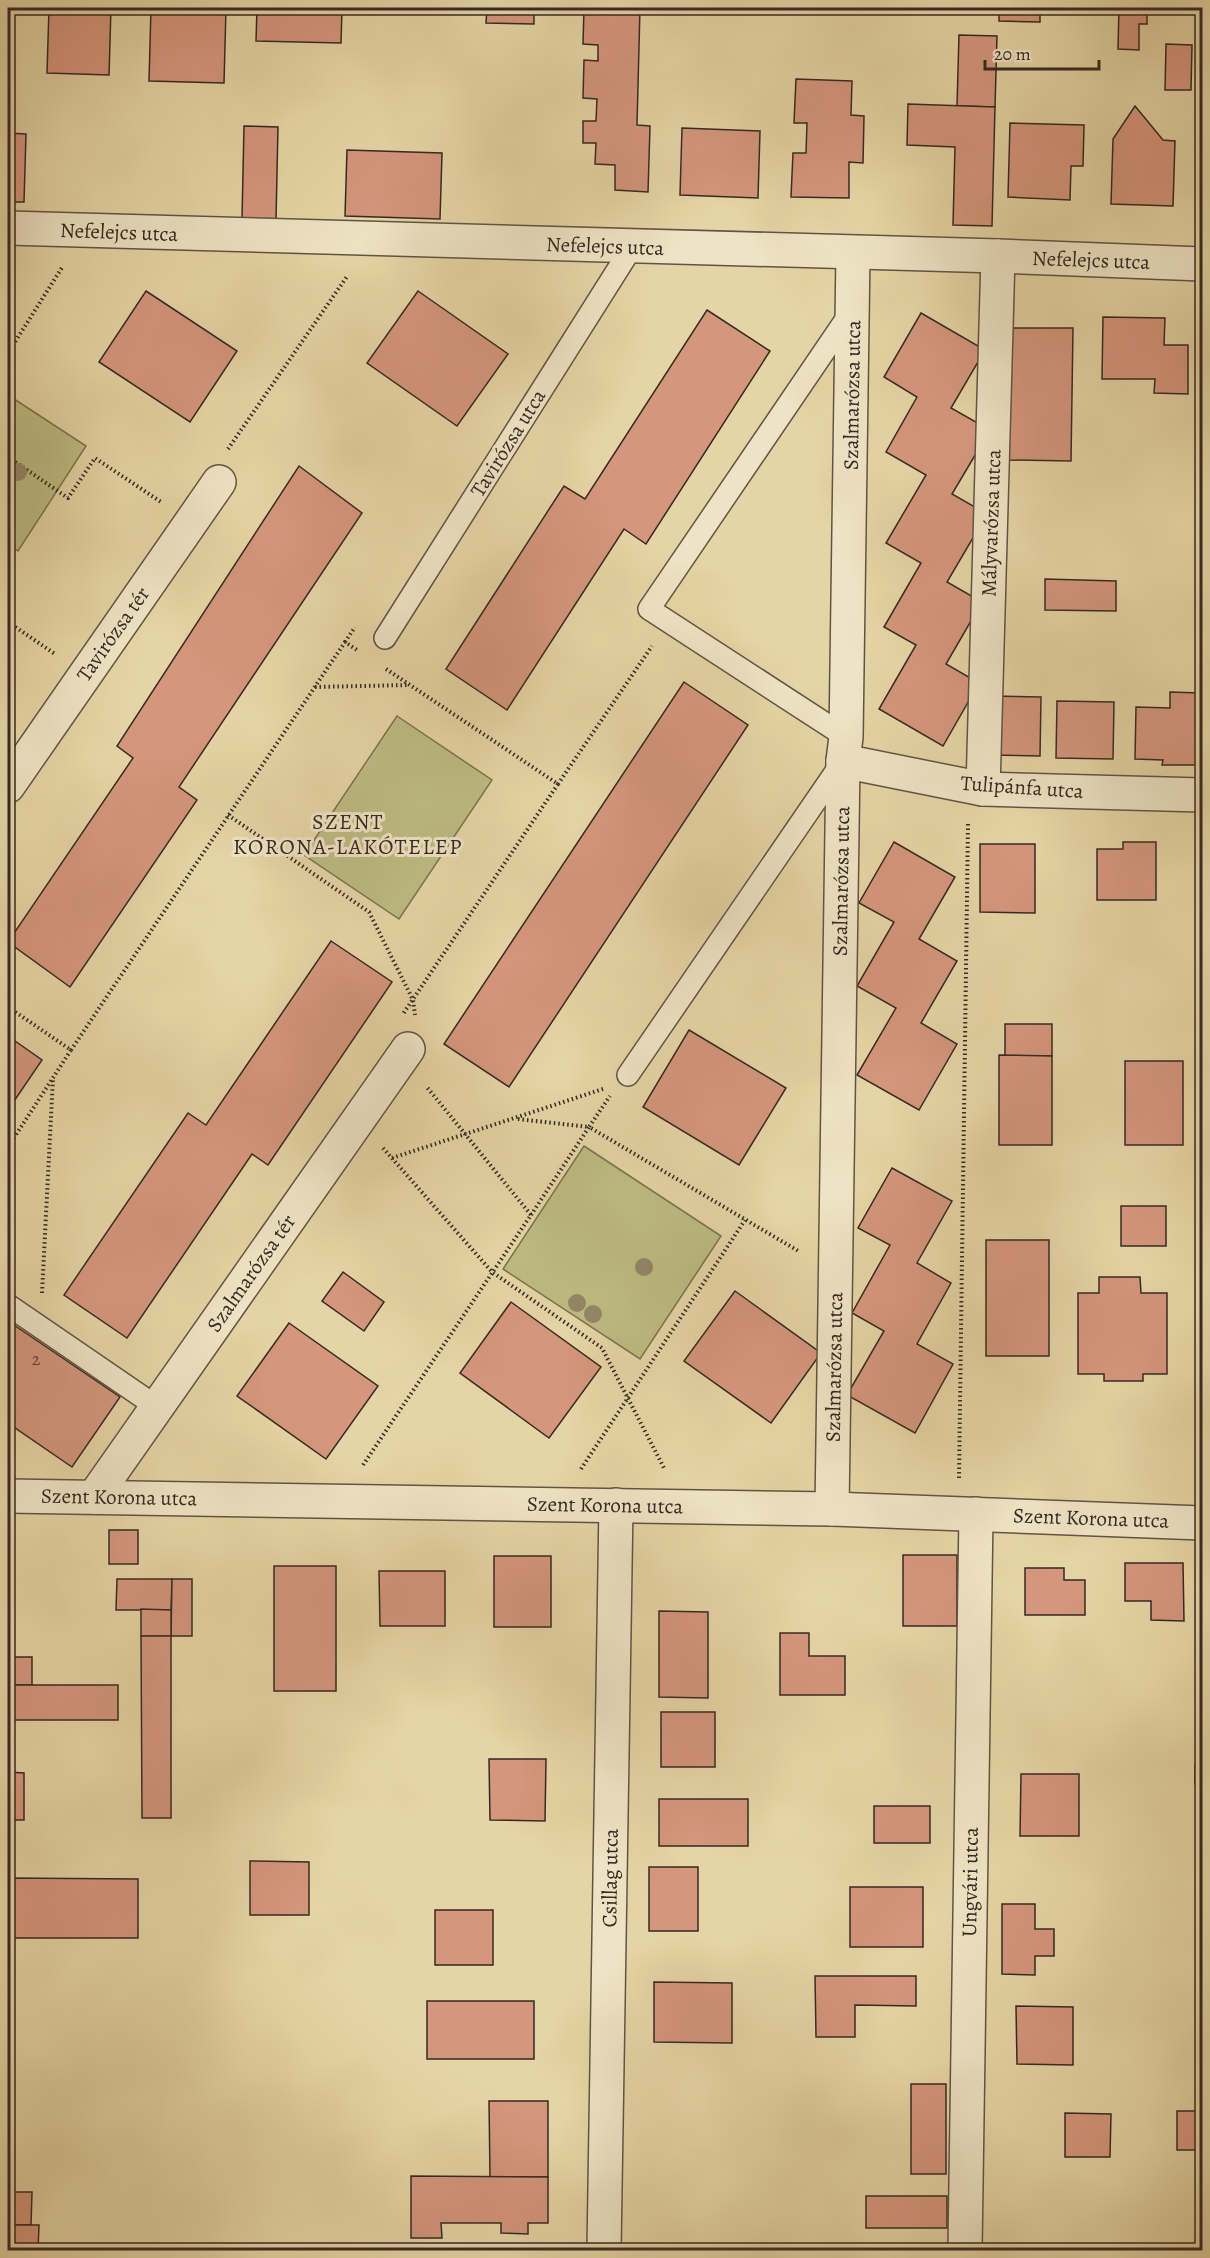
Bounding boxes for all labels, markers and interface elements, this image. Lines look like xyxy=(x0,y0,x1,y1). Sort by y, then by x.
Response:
scale bar xyxy=(985,33,1099,71)
text: 20 m xyxy=(994,42,1031,66)
street label: Nefelejcs utca xyxy=(59,216,179,248)
street label: Nefelejcs utca xyxy=(545,230,665,262)
street label: Nefelejcs utca xyxy=(1031,244,1151,276)
street label: Szalmarózsa utca xyxy=(837,320,867,470)
street label: Tavirózsa utca xyxy=(464,384,552,502)
street label: Mályvarózsa utca xyxy=(974,448,1008,597)
street label: Tavirózsa tér xyxy=(70,581,156,687)
street label: Tulipánfa utca xyxy=(960,769,1085,805)
street label: Szalmarózsa utca xyxy=(826,806,856,956)
district label: SZENT KORONA-LAKÓTELEP xyxy=(233,807,463,862)
street label: Szalmarózsa tér xyxy=(200,1209,302,1337)
street label: Szalmarózsa utca xyxy=(819,1292,849,1442)
house number: 2 xyxy=(32,1347,41,1371)
street label: Szent Korona utca xyxy=(41,1482,198,1512)
street label: Szent Korona utca xyxy=(527,1490,684,1520)
street label: Szent Korona utca xyxy=(1012,1501,1170,1535)
street label: Ungvári utca xyxy=(955,1827,985,1937)
street label: Csillag utca xyxy=(595,1828,625,1928)

